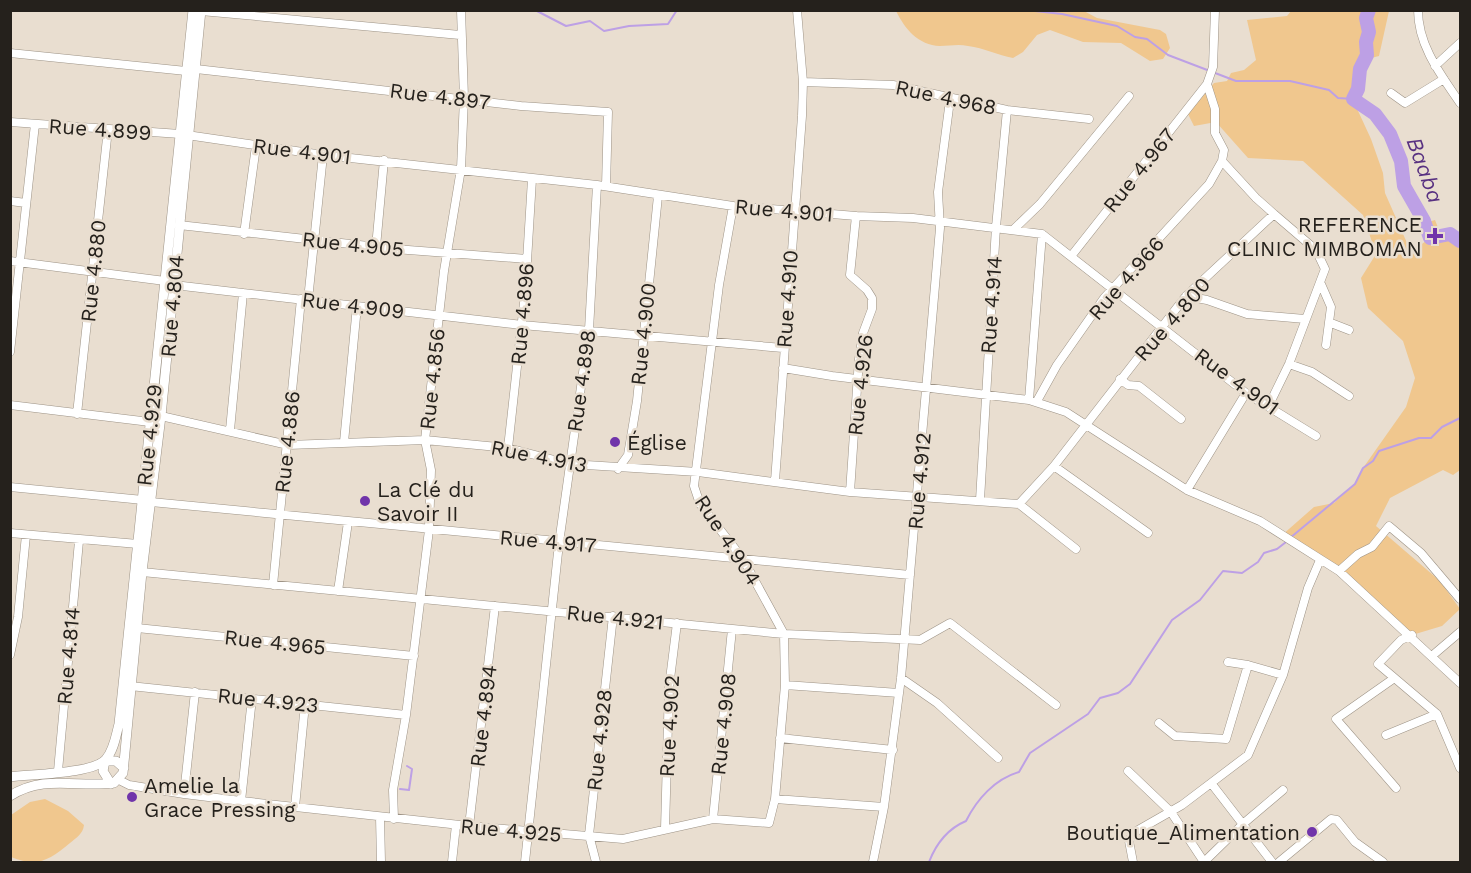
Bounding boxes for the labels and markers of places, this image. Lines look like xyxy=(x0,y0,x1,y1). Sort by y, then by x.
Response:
place label: REFERENCE CLINIC MIMBOMAN xyxy=(1227,212,1422,261)
marker: REFERENCE CLINIC MIMBOMAN xyxy=(1426,227,1444,245)
place label: Église xyxy=(627,430,687,455)
marker: Église xyxy=(608,435,622,449)
place label: La Clé du Savoir II xyxy=(377,477,474,526)
marker: La Clé du Savoir II xyxy=(358,494,372,508)
place label: Amelie la Grace Pressing xyxy=(144,773,296,822)
marker: Amelie la Grace Pressing xyxy=(125,790,139,804)
place label: Boutique_Alimentation xyxy=(1066,820,1300,845)
marker: Boutique_Alimentation xyxy=(1305,825,1319,839)

